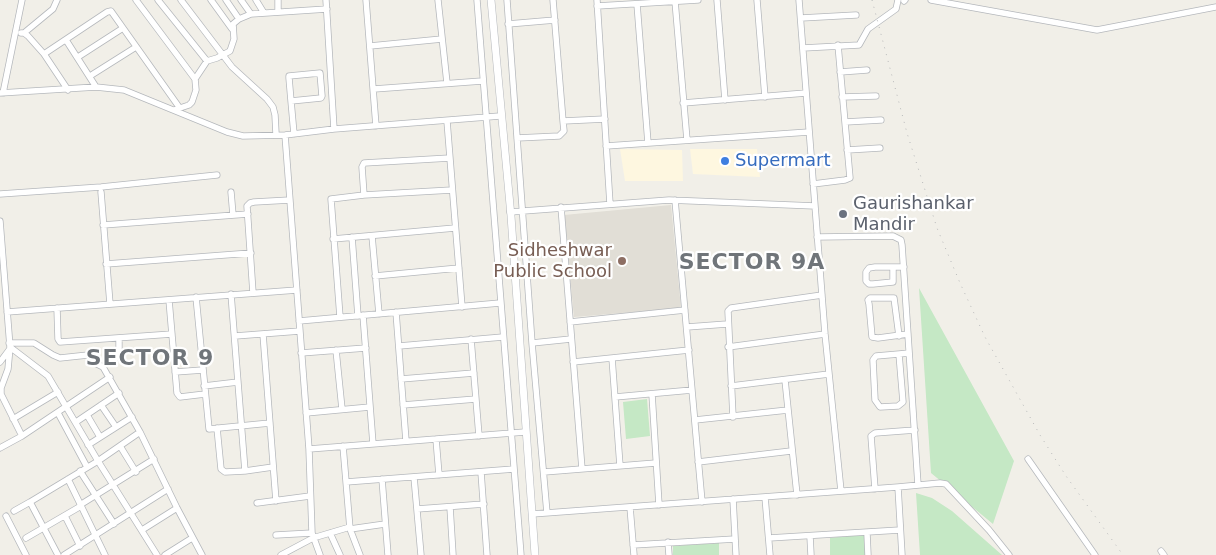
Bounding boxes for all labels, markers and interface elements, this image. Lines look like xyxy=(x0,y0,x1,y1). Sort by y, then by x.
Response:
place label: Supermart xyxy=(735,150,830,172)
marker: Supermart xyxy=(719,155,731,167)
place label: Gaurishankar Mandir xyxy=(853,193,974,235)
marker: Gaurishankar Mandir xyxy=(837,208,849,220)
place label: Sidheshwar Public School xyxy=(493,240,612,282)
district label: SECTOR 9A xyxy=(678,250,826,276)
marker: Sidheshwar Public School xyxy=(616,255,628,267)
district label: SECTOR 9 xyxy=(85,346,215,372)

